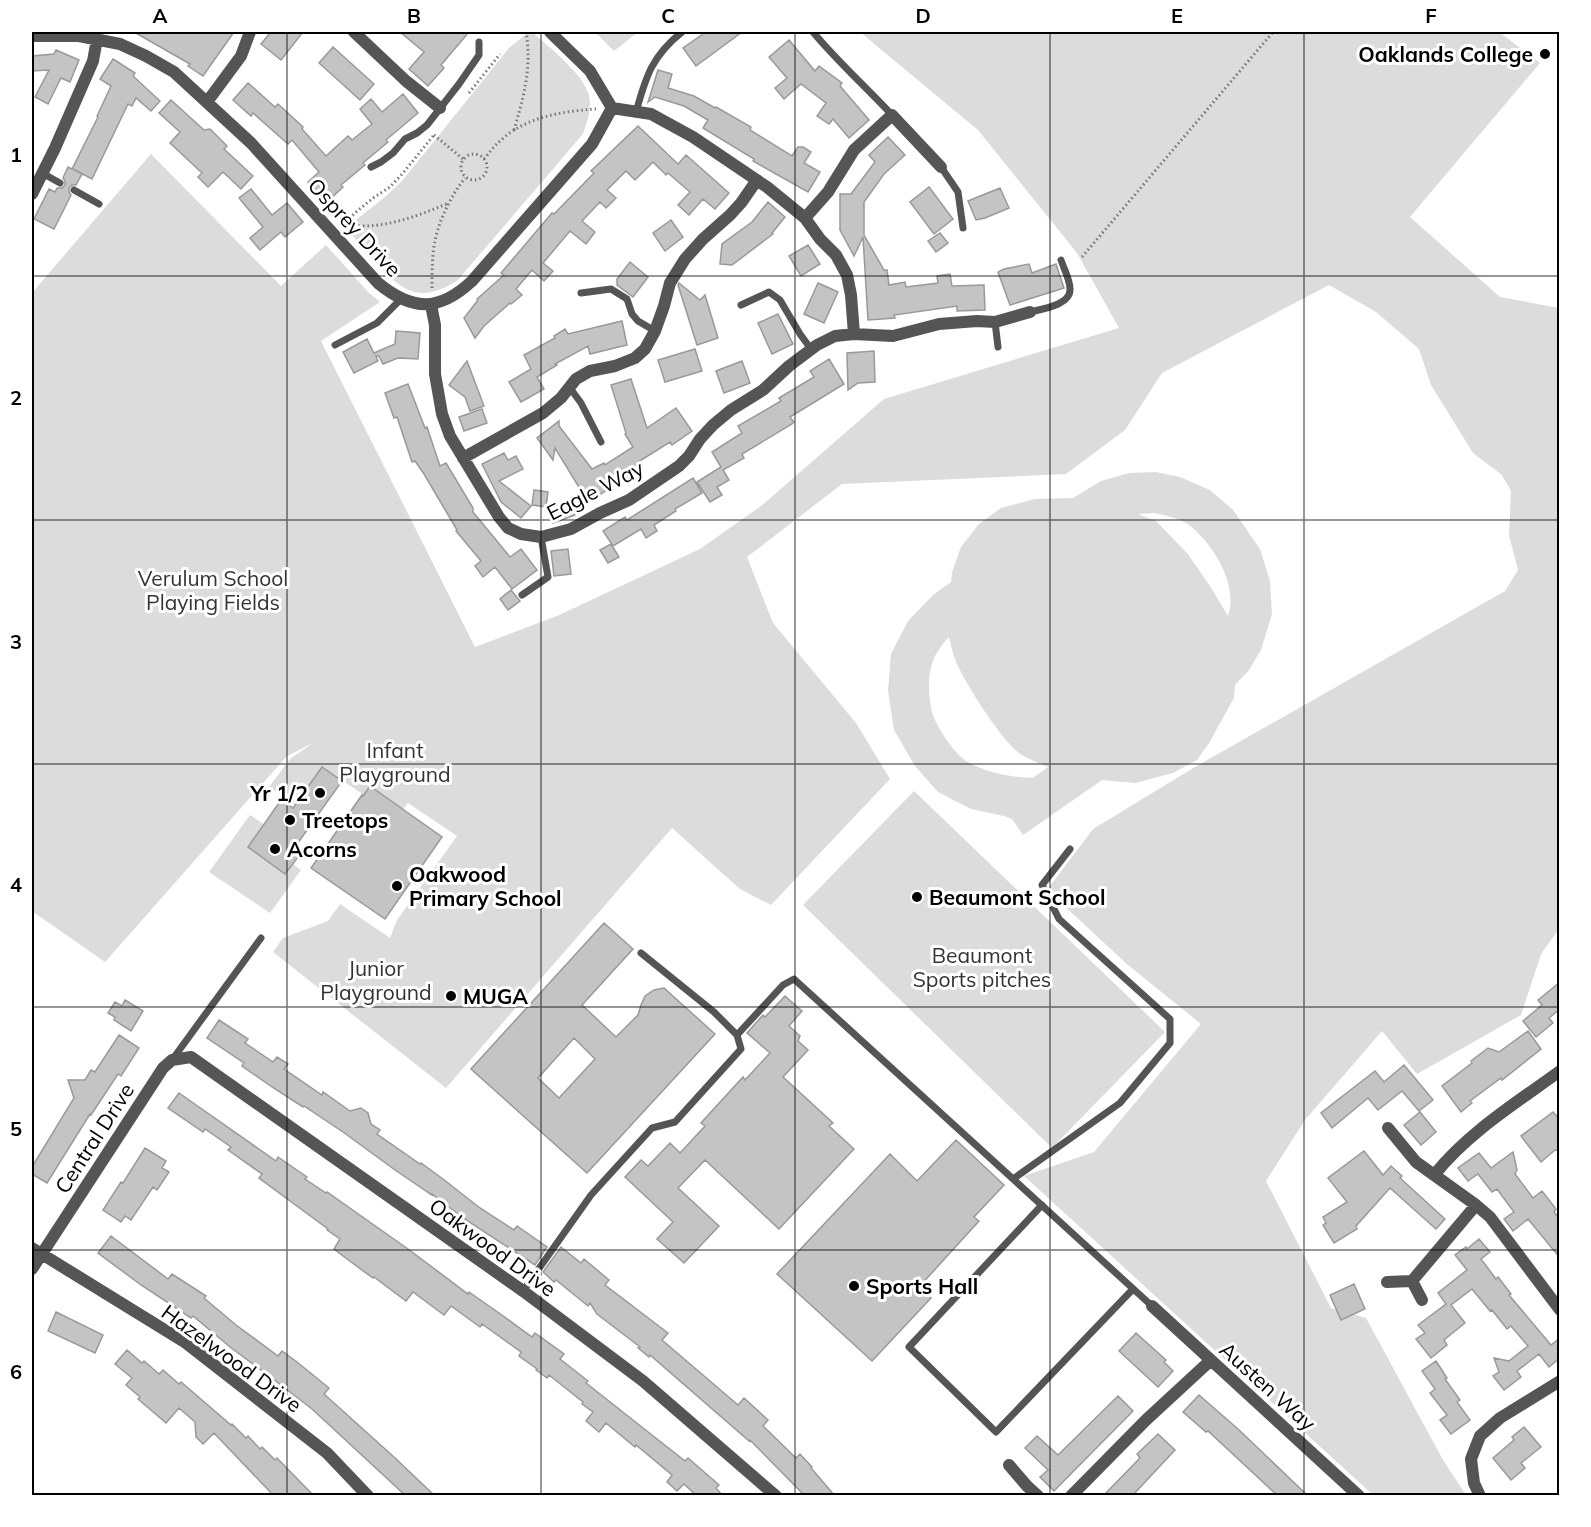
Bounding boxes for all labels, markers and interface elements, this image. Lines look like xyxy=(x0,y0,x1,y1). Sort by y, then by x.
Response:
text: A xyxy=(153,3,168,28)
text: B xyxy=(407,3,421,28)
text: C xyxy=(661,3,675,28)
text: D xyxy=(915,3,931,28)
text: E xyxy=(1171,3,1183,28)
text: F xyxy=(1425,3,1437,28)
place label: Oaklands College xyxy=(1358,41,1533,67)
marker: Oaklands College xyxy=(1538,47,1552,61)
text: 1 xyxy=(10,142,22,167)
street label: Osprey Drive xyxy=(303,172,407,282)
text: 2 xyxy=(10,385,22,410)
street label: Eagle Way xyxy=(542,455,648,525)
park label: Verulum School Playing Fields xyxy=(138,565,288,615)
text: 3 xyxy=(10,629,22,654)
park label: Infant Playground xyxy=(339,737,451,787)
place label: Yr 1/2 xyxy=(250,780,308,806)
marker: Yr 1/2 xyxy=(313,786,327,800)
place label: Treetops xyxy=(302,807,388,833)
marker: Treetops xyxy=(283,813,297,827)
place label: Acorns xyxy=(287,836,357,862)
marker: Acorns xyxy=(268,842,282,856)
place label: Oakwood Primary School xyxy=(409,861,562,911)
text: 4 xyxy=(10,872,22,897)
marker: Oakwood Primary School xyxy=(390,879,404,893)
place label: Beaumont School xyxy=(929,884,1105,910)
marker: Beaumont School xyxy=(910,890,924,904)
park label: Beaumont Sports pitches xyxy=(913,942,1051,992)
park label: Junior Playground xyxy=(320,955,432,1005)
place label: MUGA xyxy=(463,983,528,1009)
marker: MUGA xyxy=(444,989,458,1003)
street label: Central Drive xyxy=(49,1078,139,1198)
text: 5 xyxy=(10,1116,22,1141)
street label: Oakwood Drive xyxy=(425,1192,561,1302)
place label: Sports Hall xyxy=(866,1273,978,1299)
marker: Sports Hall xyxy=(847,1279,861,1293)
street label: Hazelwood Drive xyxy=(157,1298,307,1418)
street label: Austen Way xyxy=(1215,1336,1321,1436)
text: 6 xyxy=(10,1359,22,1384)

